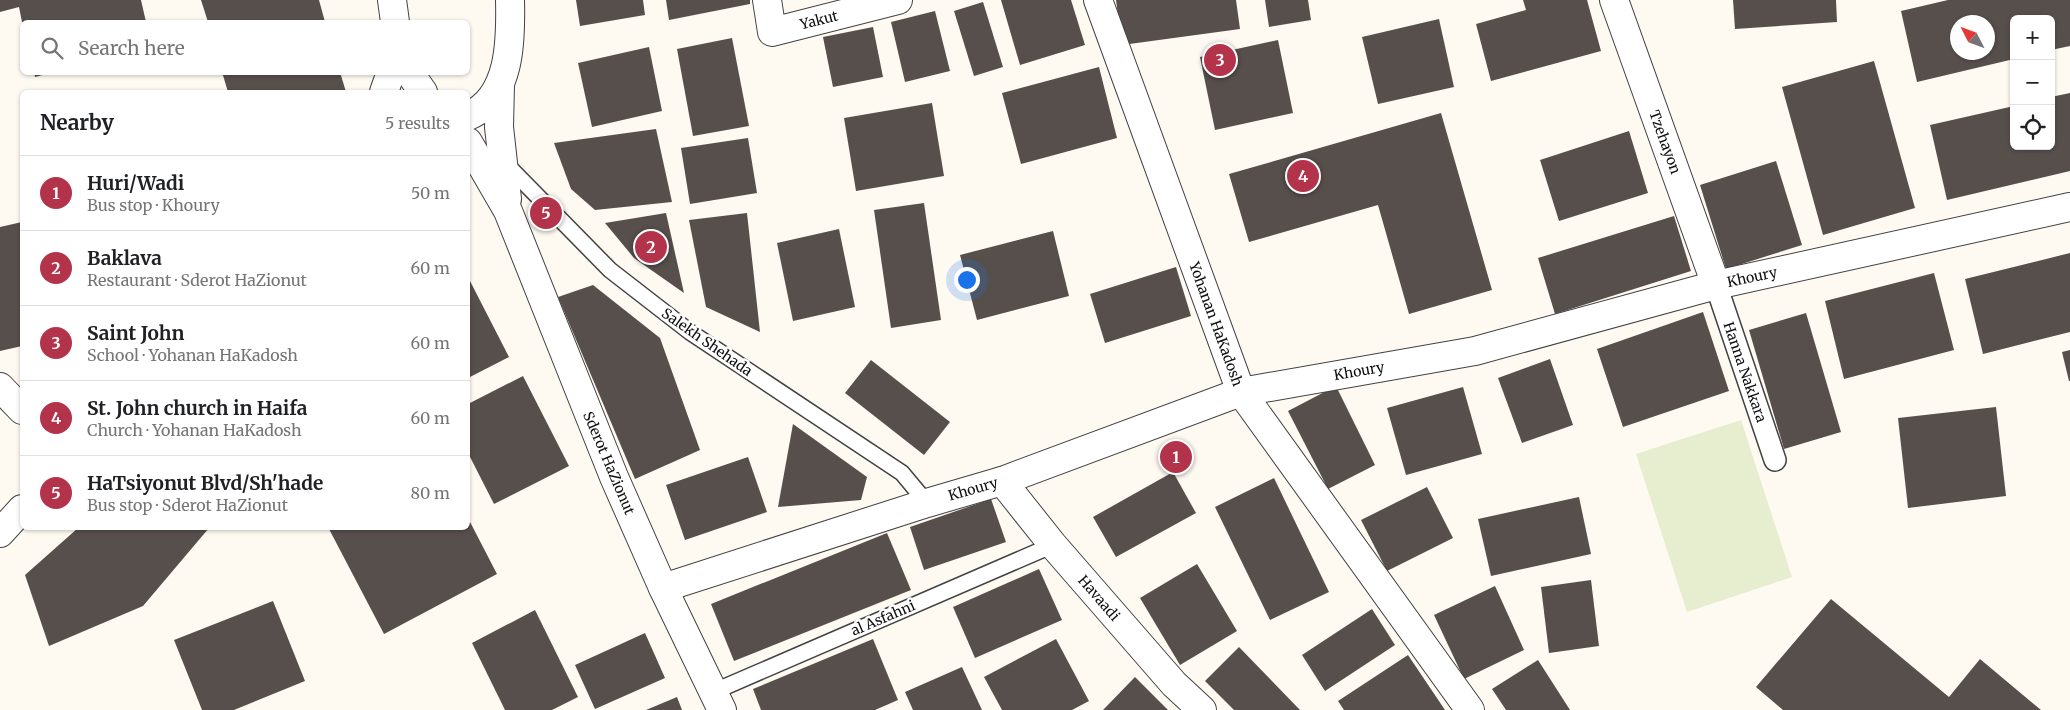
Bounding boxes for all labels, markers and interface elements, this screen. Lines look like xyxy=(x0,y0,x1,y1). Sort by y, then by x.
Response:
street label: Yakut xyxy=(797,6,840,34)
north arrow xyxy=(1950,15,1995,60)
map controls xyxy=(2010,15,2055,150)
button: + xyxy=(2010,15,2055,60)
search box xyxy=(20,20,470,75)
icon: search xyxy=(38,34,66,62)
text: Search here xyxy=(78,36,185,60)
pin: 3 xyxy=(1204,41,1236,79)
button: − xyxy=(2010,60,2055,105)
button: locate xyxy=(2010,105,2055,150)
street label: Tzehayon xyxy=(1645,108,1685,176)
text: Nearby xyxy=(40,109,114,136)
text: 5 results xyxy=(385,113,450,133)
pin: 4 xyxy=(1287,157,1319,195)
text: Huri/Wadi xyxy=(87,171,184,195)
text: 1 xyxy=(52,183,60,203)
text: 50 m xyxy=(411,183,450,203)
pin: 5 xyxy=(530,194,562,232)
text: Bus stop · Khoury xyxy=(87,195,220,215)
pin: 2 xyxy=(635,228,667,266)
text: Baklava xyxy=(87,246,162,270)
text: 2 xyxy=(51,258,61,278)
text: 60 m xyxy=(410,258,450,278)
street label: Yohanan HaKadosh xyxy=(1185,259,1247,388)
street label: Khoury xyxy=(1725,263,1780,291)
your location xyxy=(954,267,980,293)
text: Restaurant · Sderot HaZionut xyxy=(87,270,307,290)
street label: Salekh Shehada xyxy=(658,304,756,380)
street label: Hanna Nakkara xyxy=(1719,319,1771,425)
text: Saint John xyxy=(87,321,184,345)
text: 3 xyxy=(51,333,61,353)
text: 60 m xyxy=(410,333,450,353)
text: School · Yohanan HaKadosh xyxy=(87,345,298,365)
street label: Khoury xyxy=(1332,358,1386,384)
text: St. John church in Haifa xyxy=(87,396,307,420)
text: 4 xyxy=(51,408,61,428)
text: 60 m xyxy=(410,408,450,428)
street label: Sderot HaZionut xyxy=(579,409,639,518)
text: Church · Yohanan HaKadosh xyxy=(87,420,302,440)
pin: 1 xyxy=(1160,438,1192,476)
text: HaTsiyonut Blvd/Sh'hade xyxy=(87,471,323,495)
street label: Khoury xyxy=(946,473,1001,505)
text: 5 xyxy=(51,483,61,503)
text: 80 m xyxy=(411,483,450,503)
text: Bus stop · Sderot HaZionut xyxy=(87,495,288,515)
street label: Havaadi xyxy=(1074,572,1124,625)
street label: al Asfahni xyxy=(848,596,918,640)

